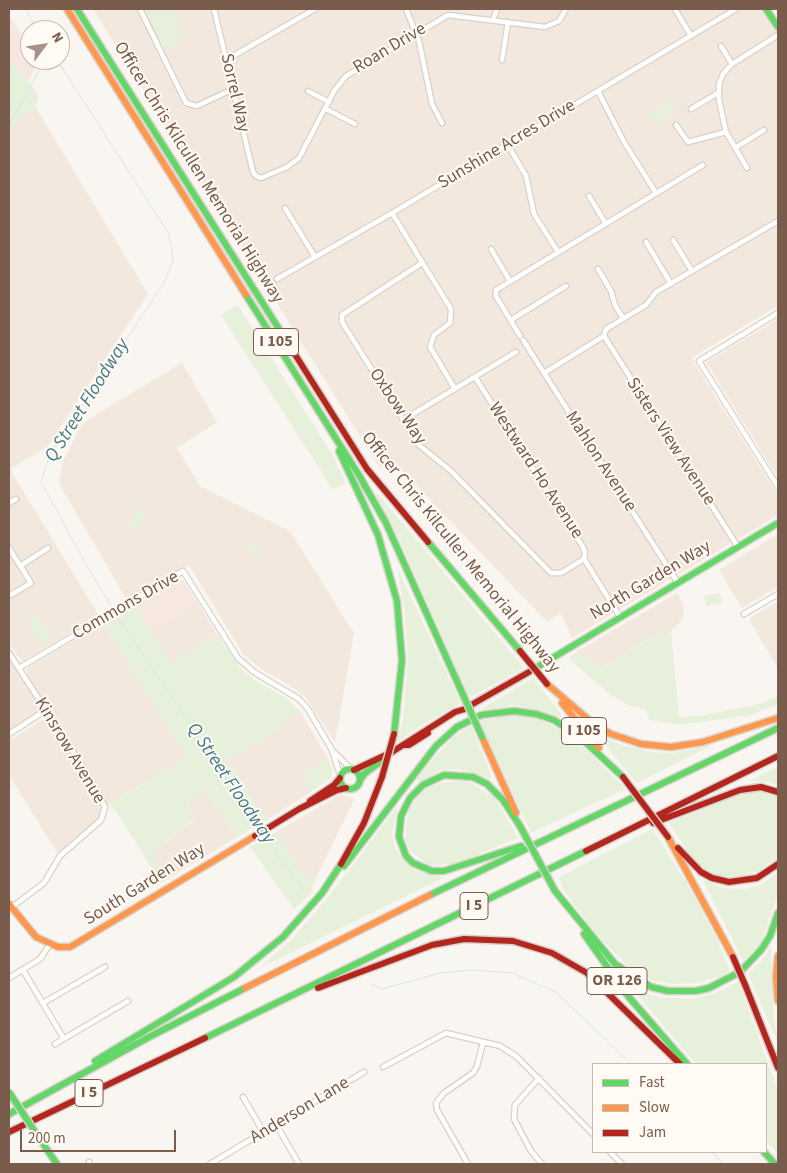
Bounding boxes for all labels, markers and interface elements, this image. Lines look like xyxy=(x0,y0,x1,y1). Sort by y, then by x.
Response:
street label: Roan Drive xyxy=(350,19,430,79)
north arrow xyxy=(20,20,70,70)
text: N xyxy=(46,29,68,47)
street label: Officer Chris Kilcullen Memorial Highway xyxy=(108,38,288,308)
street label: Sorrel Way xyxy=(214,52,254,134)
street label: Sunshine Acres Drive xyxy=(434,95,580,195)
road number: I 105 xyxy=(254,328,298,356)
water label: Q Street Floodway xyxy=(41,335,135,467)
street label: Oxbow Way xyxy=(364,365,430,449)
street label: Sisters View Avenue xyxy=(621,374,719,510)
street label: Westward Ho Avenue xyxy=(483,399,587,543)
street label: Mahlon Avenue xyxy=(560,408,640,516)
street label: Officer Chris Kilcullen Memorial Highway xyxy=(356,428,564,678)
street label: North Garden Way xyxy=(587,536,715,626)
street label: Commons Drive xyxy=(69,567,183,645)
street label: Kinsrow Avenue xyxy=(29,694,109,808)
road number: I 105 xyxy=(562,718,606,744)
water label: Q Street Floodway xyxy=(181,719,279,849)
street label: South Garden Way xyxy=(81,839,209,931)
road number: I 5 xyxy=(460,892,488,919)
road number: OR 126 xyxy=(587,968,647,994)
legend xyxy=(592,1063,767,1153)
text: Fast xyxy=(639,1072,665,1093)
street label: Anderson Lane xyxy=(246,1073,354,1149)
road number: I 5 xyxy=(75,1080,103,1106)
text: Slow xyxy=(639,1097,670,1118)
scale bar xyxy=(22,1120,179,1152)
text: Jam xyxy=(639,1122,666,1143)
text: 200 m xyxy=(28,1128,66,1149)

